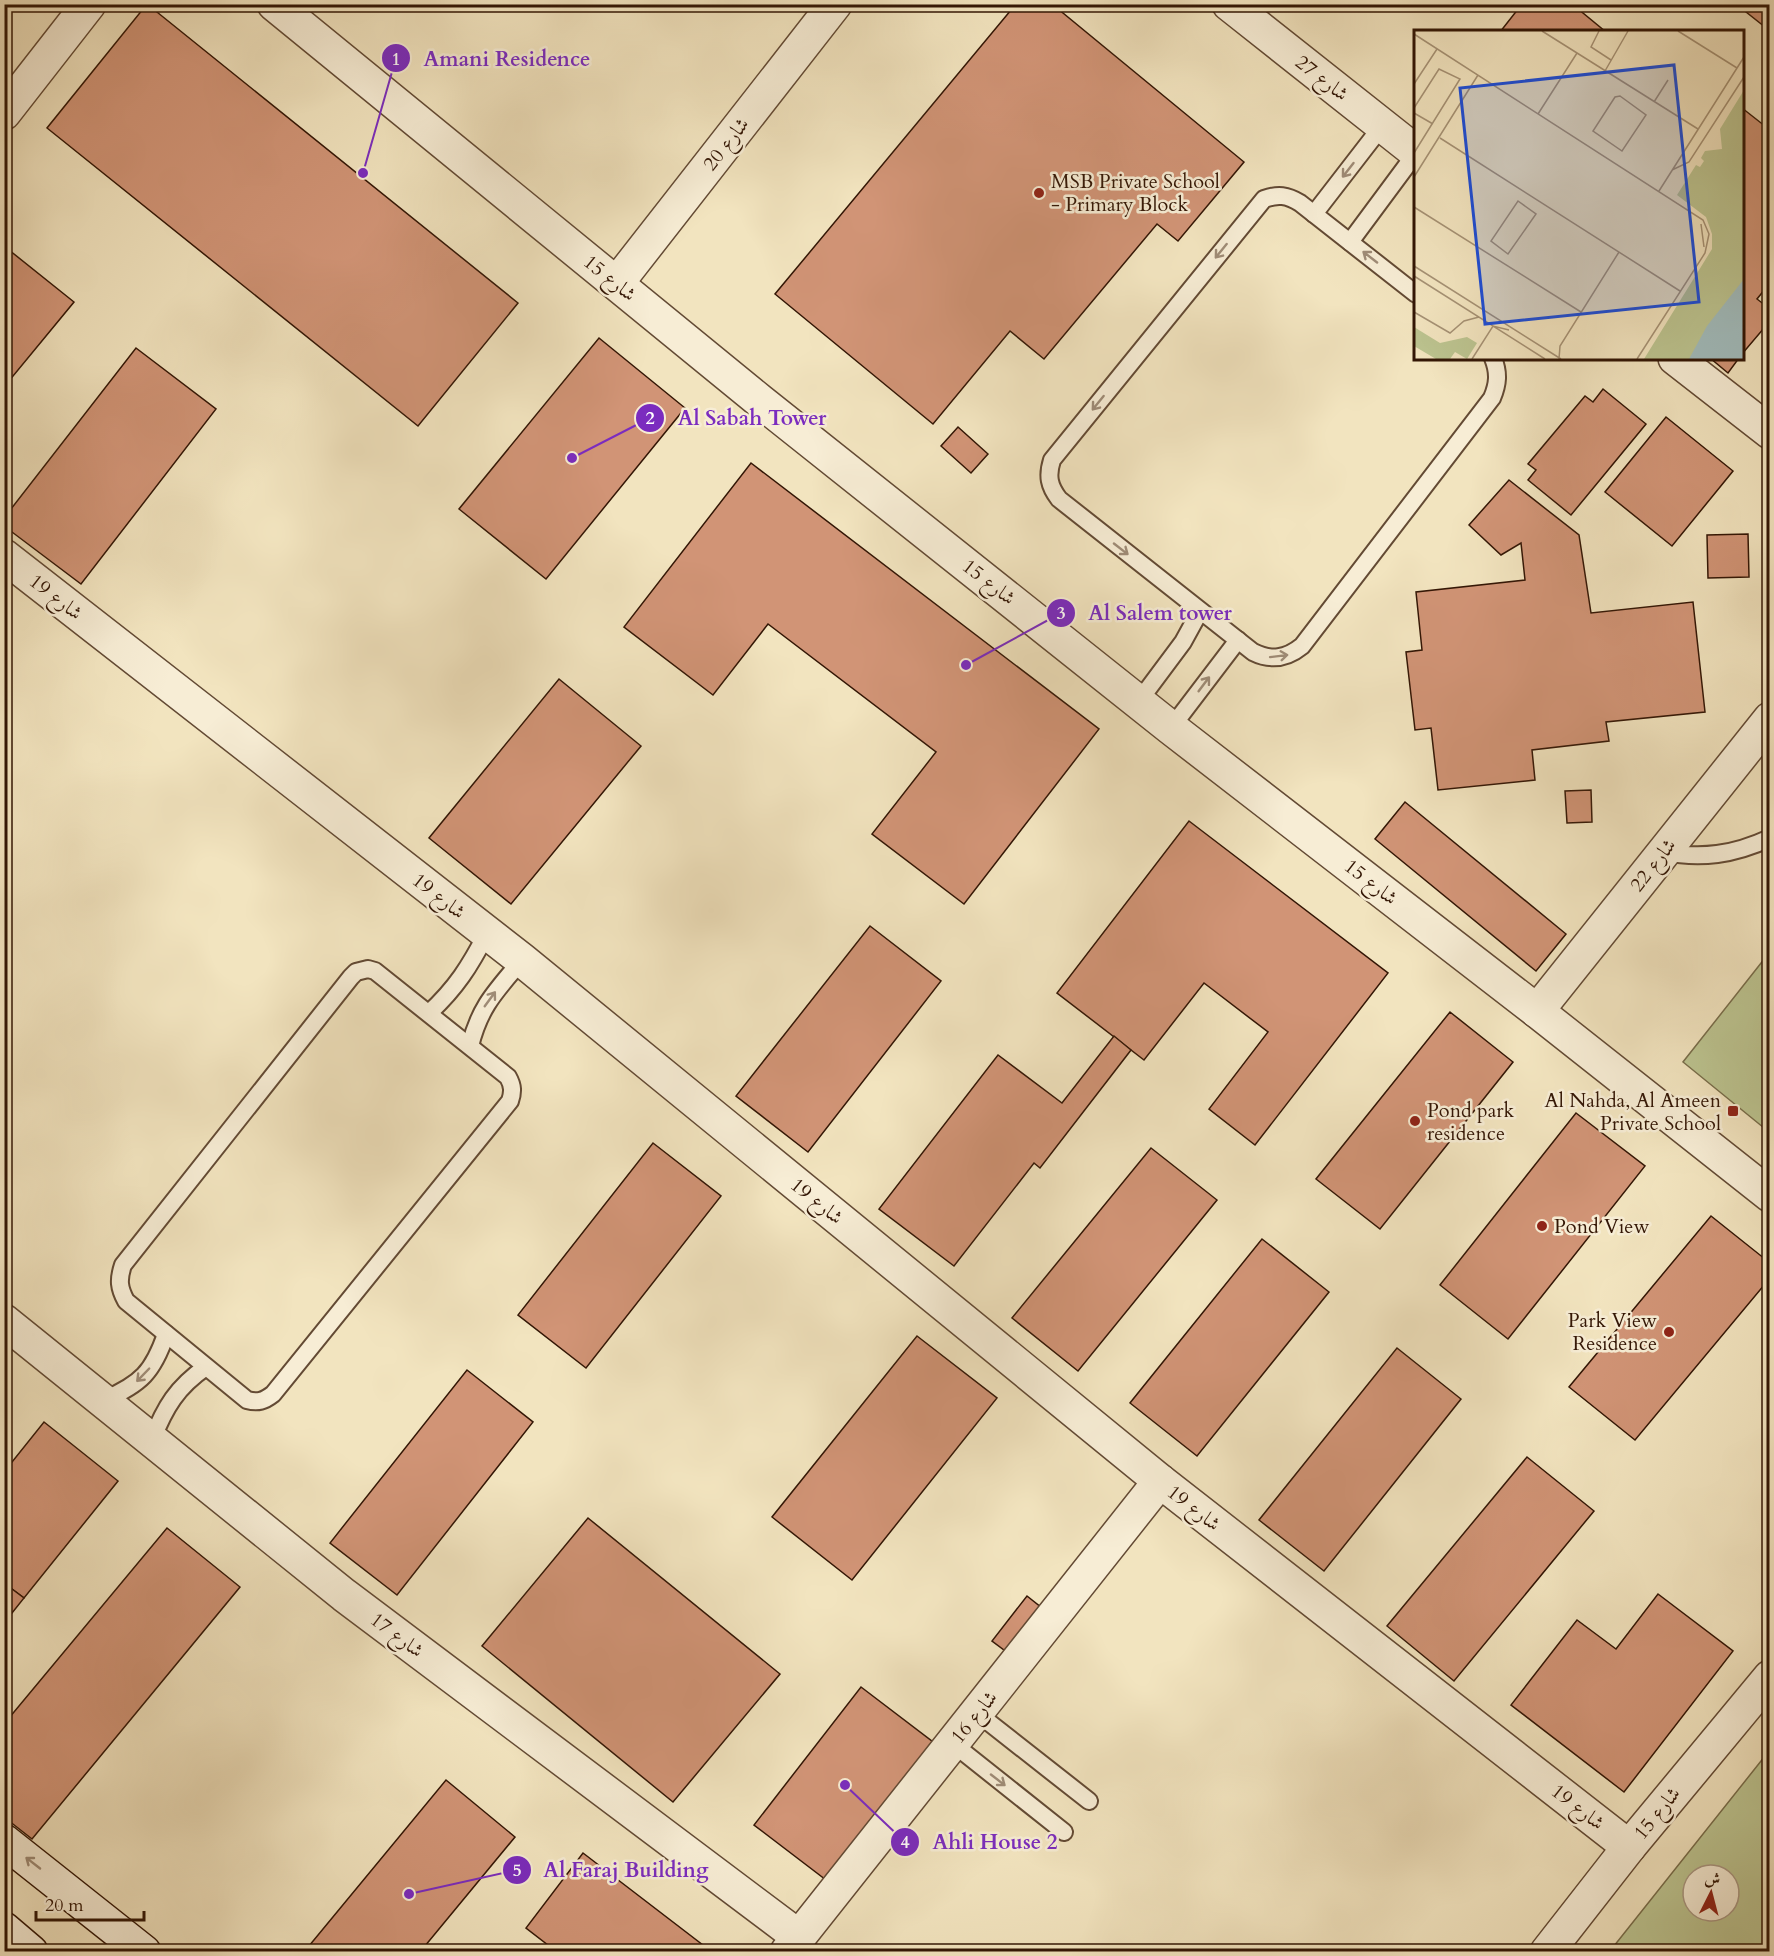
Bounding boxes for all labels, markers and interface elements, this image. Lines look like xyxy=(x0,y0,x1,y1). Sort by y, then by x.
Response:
inset map xyxy=(1414,30,1744,360)
callout: Amani Residence xyxy=(381,39,602,78)
text: Amani Residence xyxy=(424,45,590,74)
text: 1 xyxy=(391,47,401,72)
street label: شارع 27 xyxy=(1287,49,1354,110)
street label: شارع 20 xyxy=(697,112,758,179)
one-way arrow xyxy=(1342,162,1355,178)
place label: MSB Private School - Primary Block xyxy=(1051,168,1220,218)
marker: MSB Private School - Primary Block xyxy=(1032,186,1046,200)
one-way arrow xyxy=(1214,243,1227,259)
street label: شارع 15 xyxy=(575,248,642,311)
one-way arrow xyxy=(1362,251,1378,264)
one-way arrow xyxy=(1092,395,1105,411)
callout: Al Sabah Tower xyxy=(635,399,838,438)
text: Al Sabah Tower xyxy=(678,404,827,433)
text: 2 xyxy=(645,406,655,431)
one-way arrow xyxy=(1113,542,1129,555)
street label: شارع 15 xyxy=(954,553,1021,614)
street label: شارع 19 xyxy=(21,568,88,629)
callout: Al Salem tower xyxy=(1046,593,1244,632)
text: Al Salem tower xyxy=(1088,599,1232,628)
text: 3 xyxy=(1056,601,1066,626)
one-way arrow xyxy=(1269,651,1288,662)
one-way arrow xyxy=(1198,676,1211,692)
street label: شارع 22 xyxy=(1624,833,1685,900)
street label: شارع 15 xyxy=(1336,853,1403,914)
street label: شارع 19 xyxy=(404,867,471,928)
one-way arrow xyxy=(484,992,496,1008)
place label: Al Nahda, Al Ameen Private School xyxy=(1545,1087,1722,1137)
place label: Pond park residence xyxy=(1427,1097,1515,1147)
marker: Al Nahda, Al Ameen Private School xyxy=(1726,1104,1740,1118)
marker: Pond park residence xyxy=(1408,1114,1422,1128)
street label: شارع 19 xyxy=(782,1171,849,1234)
place label: Pond View xyxy=(1554,1213,1649,1240)
marker: Pond View xyxy=(1535,1219,1549,1233)
place label: Park View Residence xyxy=(1568,1307,1657,1357)
marker: Park View Residence xyxy=(1662,1325,1676,1339)
one-way arrow xyxy=(136,1367,150,1382)
street label: شارع 19 xyxy=(1159,1479,1226,1540)
street label: شارع 17 xyxy=(362,1606,429,1667)
street label: شارع 16 xyxy=(944,1685,1007,1752)
one-way arrow xyxy=(990,1773,1006,1786)
street label: شارع 19 xyxy=(1543,1778,1610,1839)
street label: شارع 15 xyxy=(1627,1781,1690,1848)
callout: Ahli House 2 xyxy=(890,1822,1069,1861)
text: Ahli House 2 xyxy=(933,1828,1058,1857)
text: 4 xyxy=(900,1830,910,1855)
callout: Al Faraj Building xyxy=(502,1850,721,1889)
one-way arrow xyxy=(25,1856,41,1869)
text: Al Faraj Building xyxy=(543,1856,709,1885)
text: 5 xyxy=(512,1858,522,1883)
north arrow xyxy=(1681,1863,1741,1923)
text: ش xyxy=(1703,1867,1722,1891)
scale bar xyxy=(36,1884,144,1922)
text: 20 m xyxy=(45,1893,84,1918)

